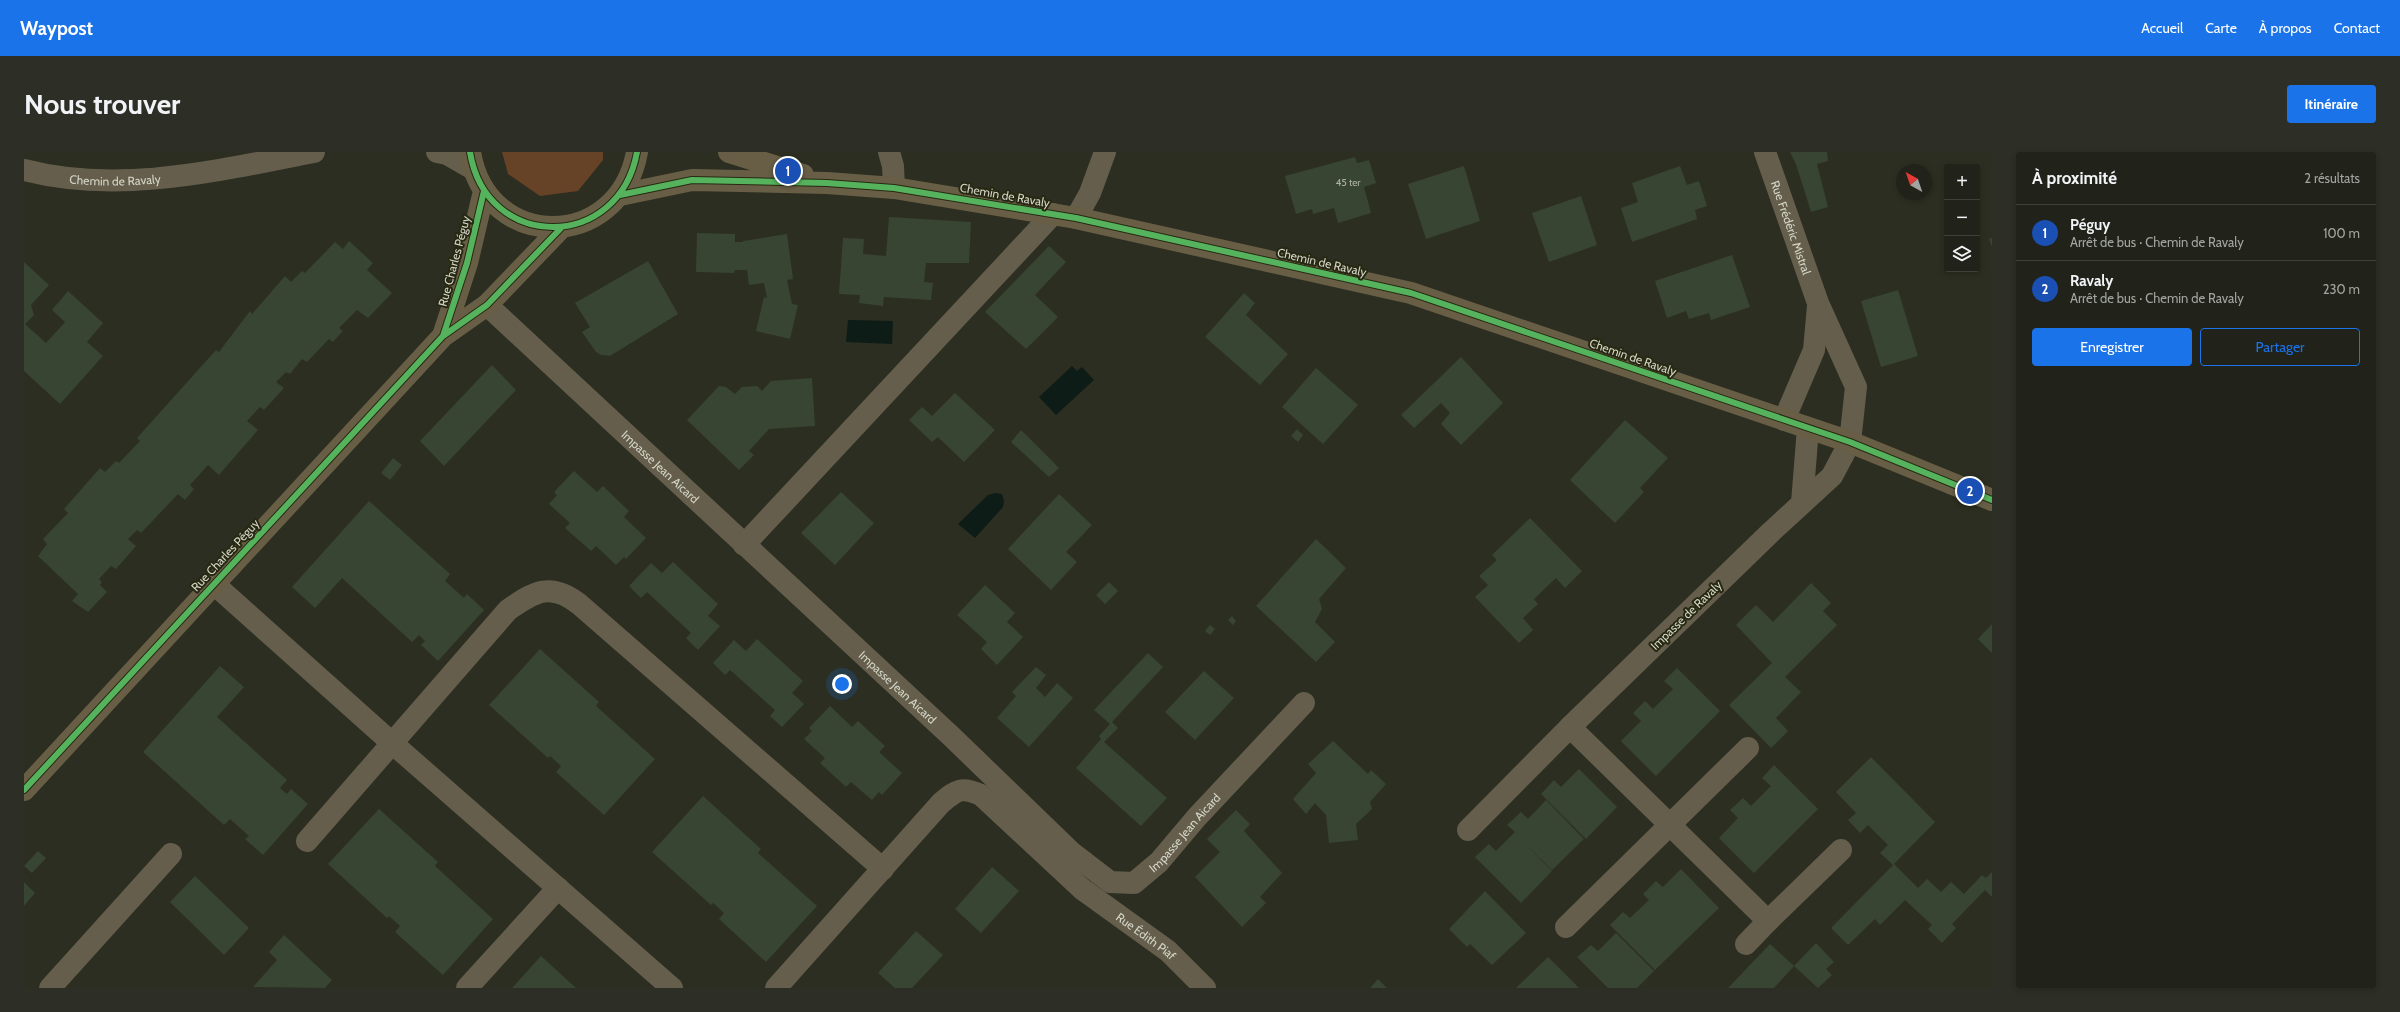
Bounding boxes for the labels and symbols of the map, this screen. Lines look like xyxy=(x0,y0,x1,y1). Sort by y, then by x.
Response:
pin: 1 xyxy=(775,156,801,186)
north arrow xyxy=(1896,164,1932,200)
street label: Chemin de Ravaly xyxy=(69,171,161,188)
house number: 45 ter xyxy=(1335,176,1361,189)
street label: Rue Frédéric Mistral xyxy=(1768,178,1815,277)
street label: Chemin de Ravaly xyxy=(959,180,1051,210)
street label: Rue Charles Péguy xyxy=(435,214,473,308)
street label: Chemin de Ravaly xyxy=(1276,244,1368,280)
street label: Chemin de Ravaly xyxy=(1587,335,1679,379)
street label: Impasse Jean Aicard xyxy=(619,427,703,506)
pin: 2 xyxy=(1957,476,1983,506)
street label: Rue Charles Péguy xyxy=(188,516,262,594)
street label: Impasse de Ravaly xyxy=(1647,577,1725,653)
street label: Impasse Jean Aicard xyxy=(856,647,940,726)
your location xyxy=(832,674,852,694)
street label: Impasse Jean Aicard xyxy=(1146,790,1223,875)
street label: Rue Édith Piaf xyxy=(1114,909,1179,962)

